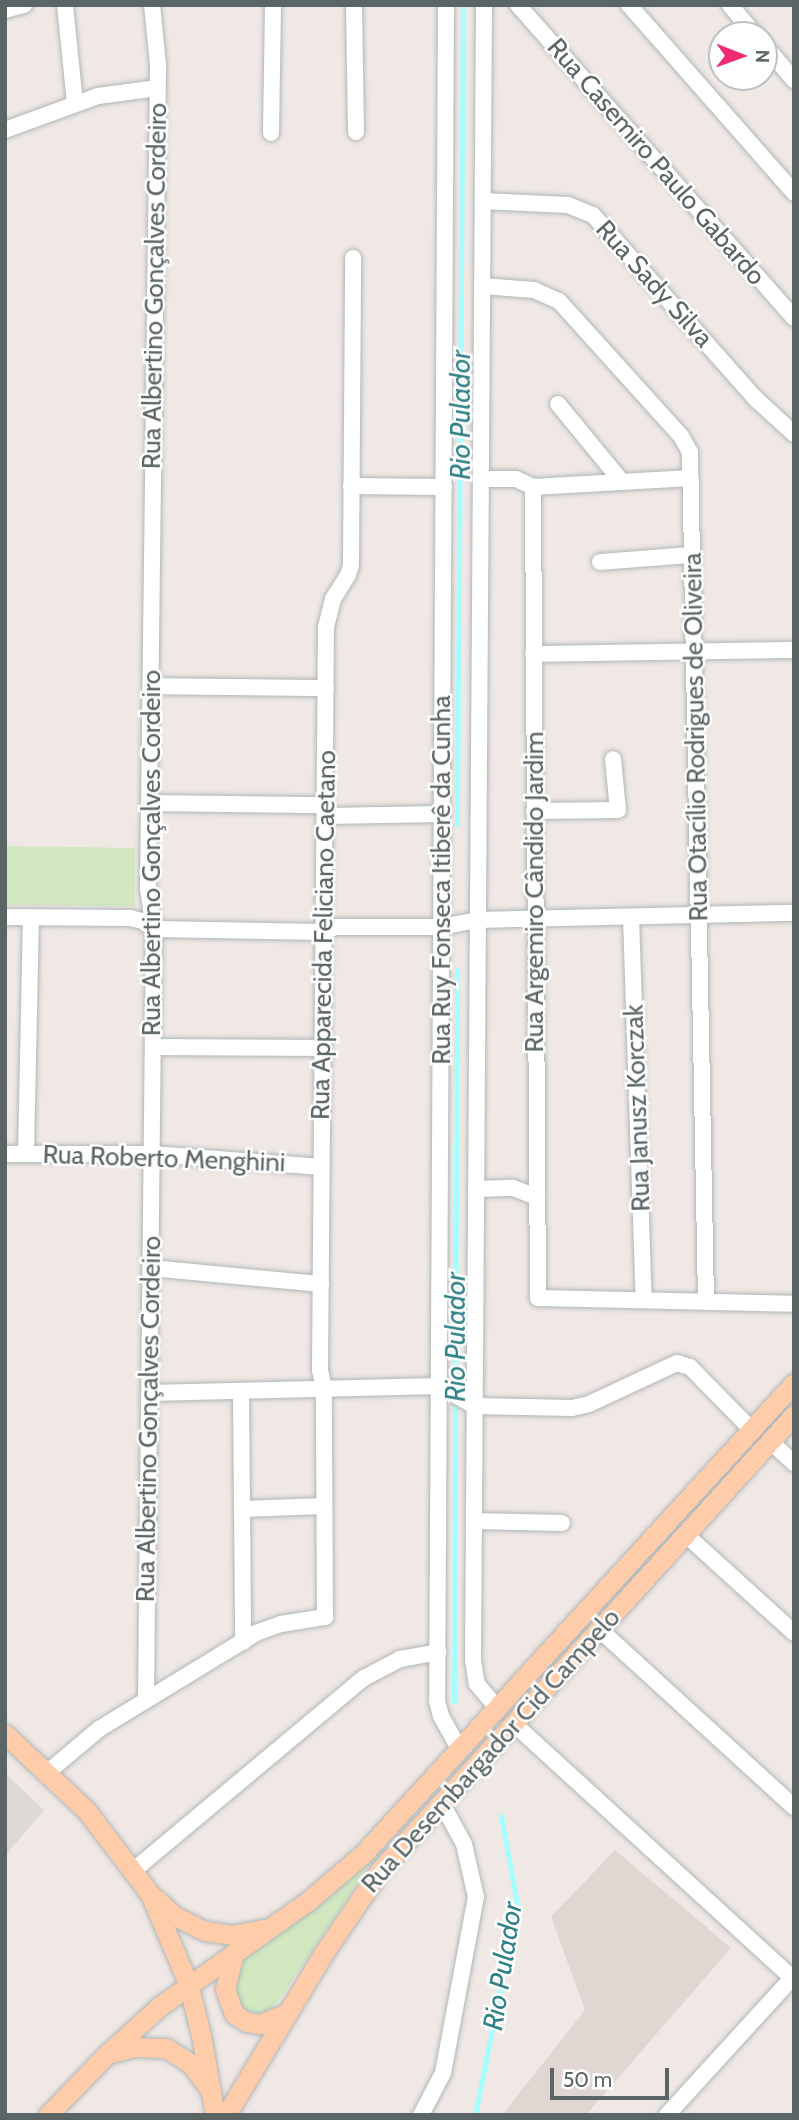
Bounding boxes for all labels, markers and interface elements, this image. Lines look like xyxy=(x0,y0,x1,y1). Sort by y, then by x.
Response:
north arrow xyxy=(708,21,778,91)
street label: Rua Casemiro Paulo Gabardo xyxy=(540,32,772,292)
text: N xyxy=(751,49,774,63)
street label: Rua Albertino Gonçalves Cordeiro xyxy=(136,103,174,469)
street label: Rua Sady Silva xyxy=(589,214,719,354)
water label: Rio Pulador xyxy=(443,350,477,480)
street label: Rua Otacílio Rodrigues de Oliveira xyxy=(677,552,715,922)
street label: Rua Albertino Gonçalves Cordeiro xyxy=(136,670,168,1036)
street label: Rua Ruy Fonseca Itiberê da Cunha xyxy=(426,695,458,1065)
street label: Rua Argemiro Cândido Jardim xyxy=(519,731,551,1053)
street label: Rua Apparecida Feliciano Caetano xyxy=(305,750,343,1120)
street label: Rua Janusz Korczak xyxy=(619,1004,657,1212)
street label: Rua Roberto Menghini xyxy=(42,1139,286,1179)
street label: Rua Albertino Gonçalves Cordeiro xyxy=(130,1236,168,1602)
water label: Rio Pulador xyxy=(438,1272,472,1402)
street label: Rua Desembargador Cid Campelo xyxy=(355,1603,627,1899)
water label: Rio Pulador xyxy=(475,1899,529,2033)
scale bar xyxy=(554,2054,673,2098)
text: 50 m xyxy=(563,2067,612,2092)

